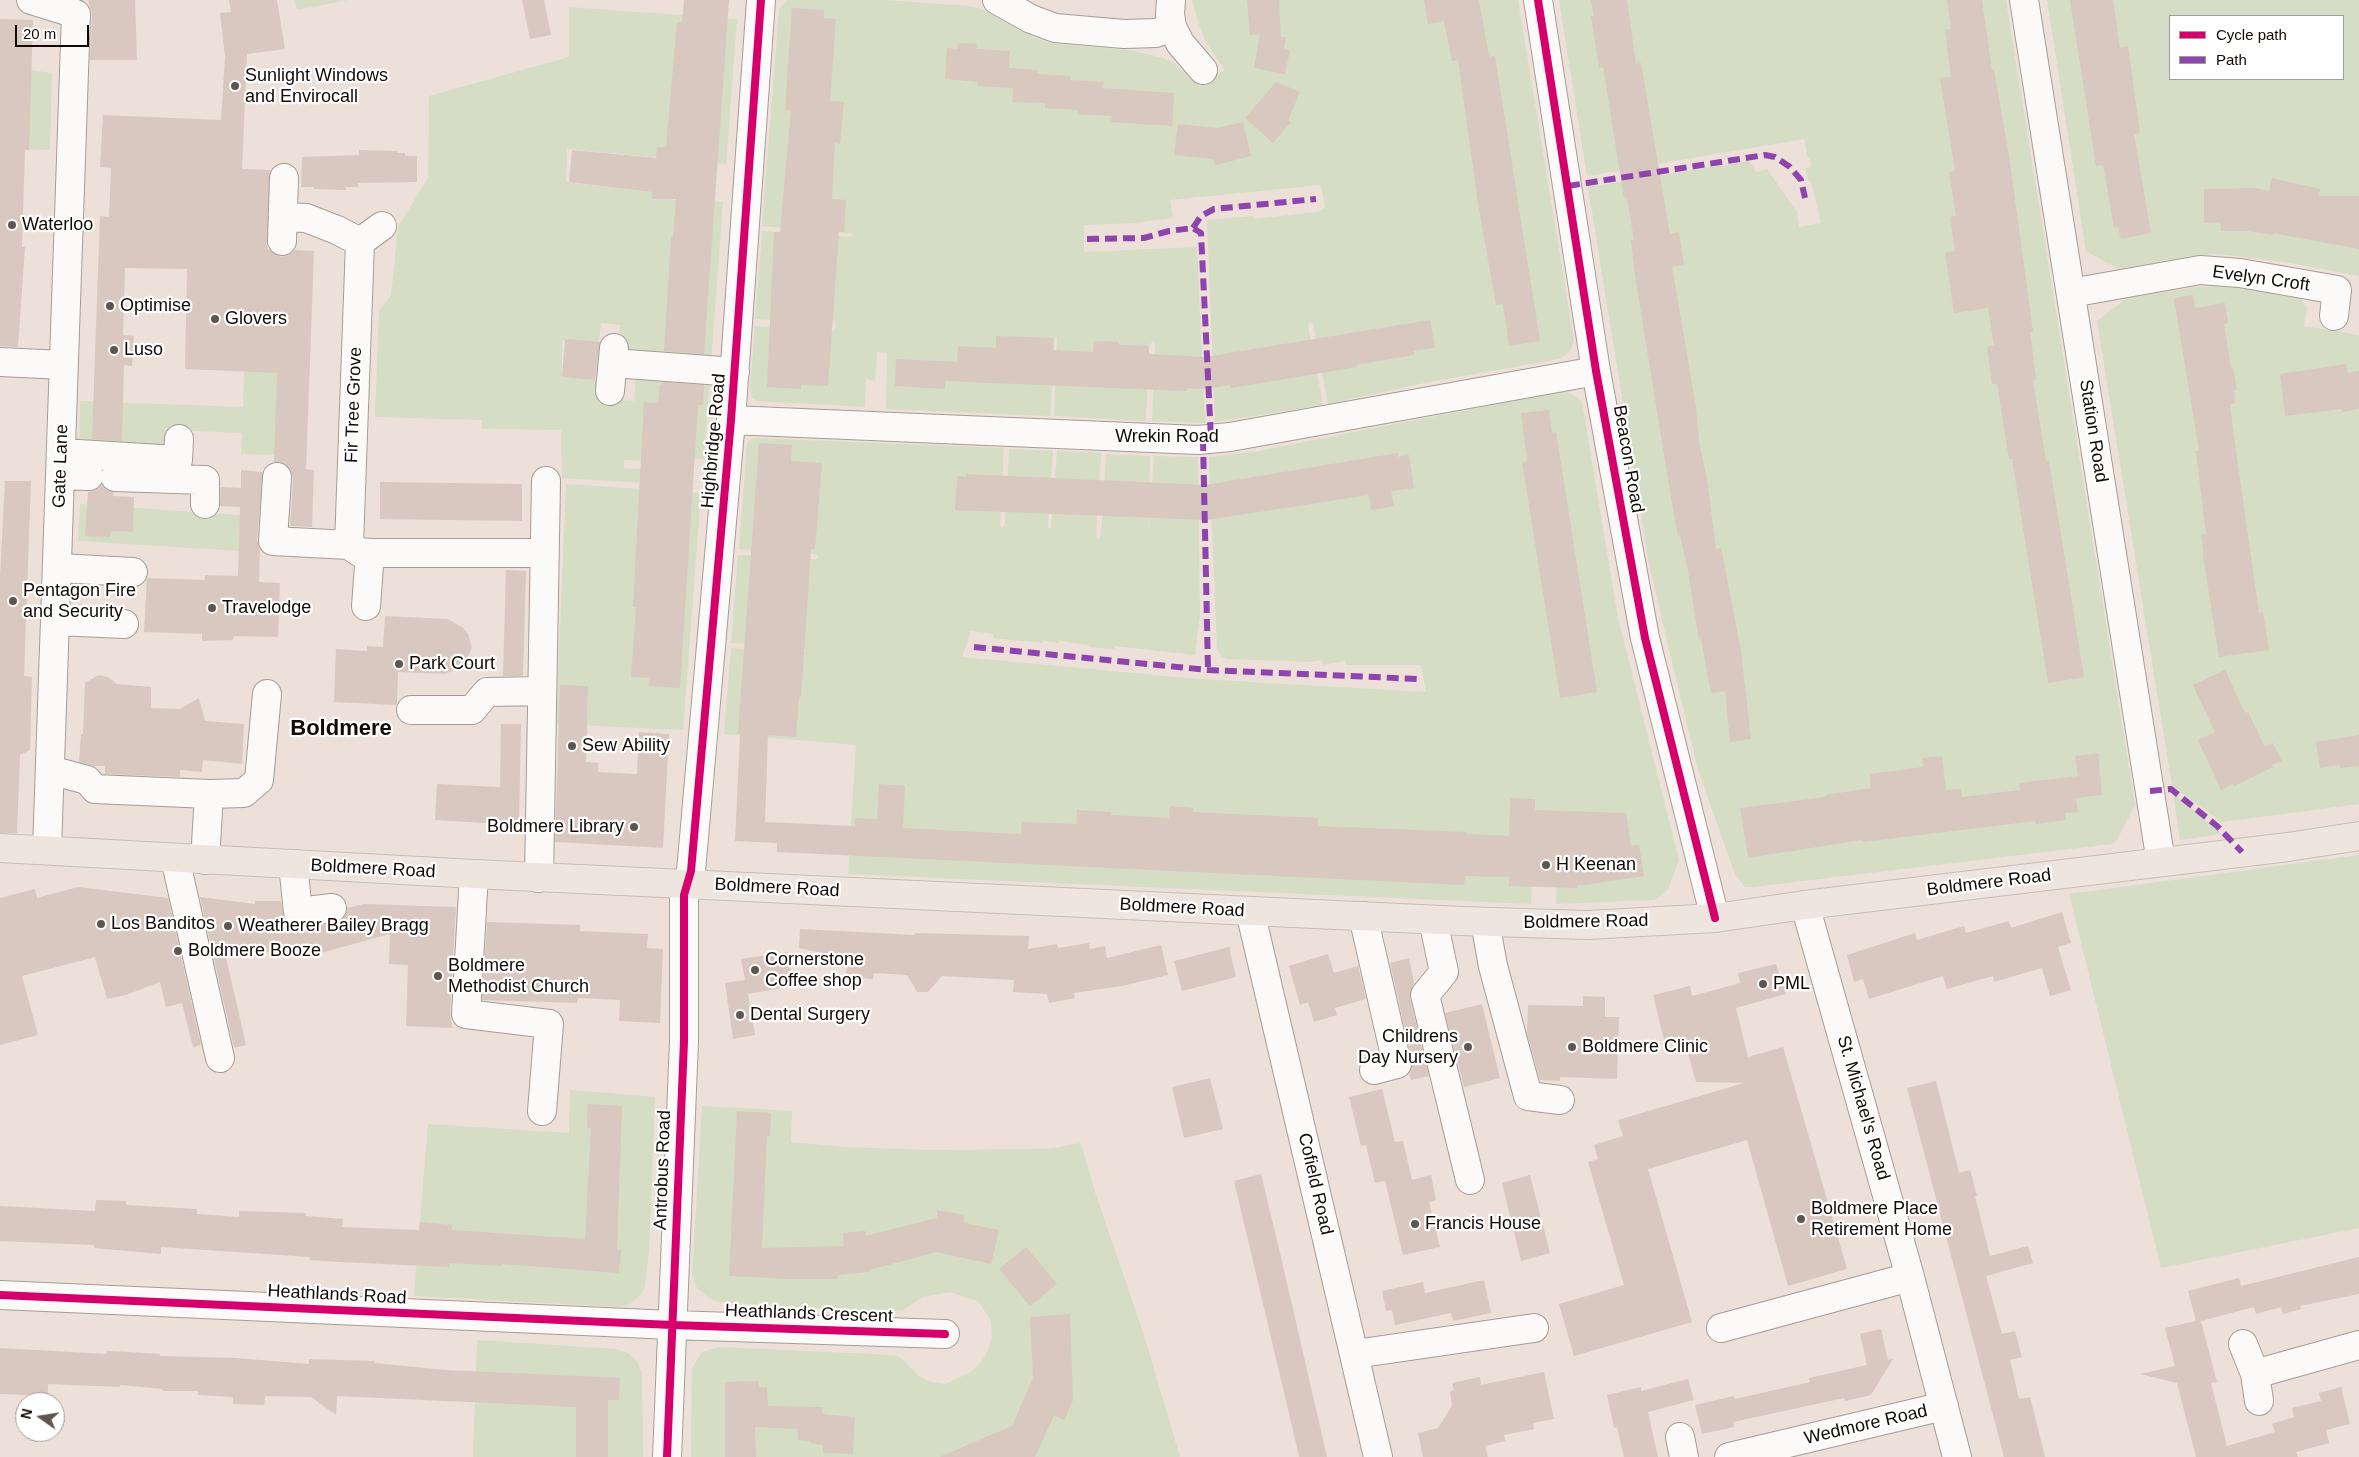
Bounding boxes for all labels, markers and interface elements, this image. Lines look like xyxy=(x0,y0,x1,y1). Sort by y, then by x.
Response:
scale bar xyxy=(18,15,91,47)
legend xyxy=(2169,15,2344,80)
text: 20 m xyxy=(23,25,56,42)
text: Cycle path xyxy=(2216,26,2287,43)
text: Path xyxy=(2216,51,2247,68)
place label: Sunlight Windows and Envirocall xyxy=(245,65,388,108)
marker: Sunlight Windows and Envirocall xyxy=(229,80,241,92)
place label: Waterloo xyxy=(22,214,93,236)
marker: Waterloo xyxy=(6,219,18,231)
street label: Evelyn Croft xyxy=(2211,261,2311,297)
place label: Optimise xyxy=(120,295,191,317)
marker: Optimise xyxy=(104,300,116,312)
place label: Glovers xyxy=(225,308,287,330)
marker: Glovers xyxy=(209,313,221,325)
place label: Luso xyxy=(124,339,163,361)
marker: Luso xyxy=(108,344,120,356)
street label: Fir Tree Grove xyxy=(341,346,367,464)
street label: Highbridge Road xyxy=(697,373,731,509)
street label: Station Road xyxy=(2074,378,2112,484)
street label: Beacon Road xyxy=(1608,403,1648,515)
street label: Gate Lane xyxy=(49,424,73,508)
street label: Wrekin Road xyxy=(1115,426,1219,448)
place label: Pentagon Fire and Security xyxy=(23,580,136,622)
marker: Pentagon Fire and Security xyxy=(7,595,19,607)
place label: Travelodge xyxy=(222,597,311,619)
marker: Travelodge xyxy=(206,602,218,614)
place label: Park Court xyxy=(409,653,495,675)
marker: Park Court xyxy=(393,658,405,670)
district label: Boldmere xyxy=(290,716,392,742)
place label: Sew Ability xyxy=(582,735,670,757)
marker: Sew Ability xyxy=(566,740,578,752)
place label: Boldmere Library xyxy=(487,816,624,838)
marker: Boldmere Library xyxy=(628,821,640,833)
place label: H Keenan xyxy=(1556,854,1636,876)
street label: Boldmere Road xyxy=(310,855,436,883)
marker: H Keenan xyxy=(1540,859,1552,871)
street label: Boldmere Road xyxy=(1926,865,2052,901)
street label: Boldmere Road xyxy=(714,874,840,902)
street label: Boldmere Road xyxy=(1119,894,1245,922)
street label: Boldmere Road xyxy=(1523,910,1649,934)
place label: Los Banditos xyxy=(111,913,215,935)
place label: Weatherer Bailey Bragg xyxy=(238,915,429,937)
marker: Los Banditos xyxy=(95,918,107,930)
marker: Weatherer Bailey Bragg xyxy=(222,920,234,932)
place label: Boldmere Booze xyxy=(188,940,321,962)
marker: Boldmere Booze xyxy=(172,945,184,957)
place label: Cornerstone Coffee shop xyxy=(765,949,864,992)
place label: Boldmere Methodist Church xyxy=(448,955,589,998)
marker: Cornerstone Coffee shop xyxy=(749,964,761,976)
marker: Boldmere Methodist Church xyxy=(432,970,444,982)
place label: PML xyxy=(1773,973,1810,995)
marker: PML xyxy=(1757,978,1769,990)
place label: Dental Surgery xyxy=(750,1004,870,1026)
marker: Dental Surgery xyxy=(734,1009,746,1021)
place label: Childrens Day Nursery xyxy=(1358,1026,1458,1068)
street label: St. Michael's Road xyxy=(1832,1033,1894,1183)
place label: Boldmere Clinic xyxy=(1582,1036,1708,1058)
marker: Childrens Day Nursery xyxy=(1462,1041,1474,1053)
marker: Boldmere Clinic xyxy=(1566,1041,1578,1053)
street label: Antrobus Road xyxy=(650,1110,676,1230)
street label: Cofield Road xyxy=(1293,1131,1337,1237)
place label: Boldmere Place Retirement Home xyxy=(1811,1198,1952,1240)
place label: Francis House xyxy=(1425,1213,1541,1235)
marker: Boldmere Place Retirement Home xyxy=(1795,1213,1807,1225)
marker: Francis House xyxy=(1409,1218,1421,1230)
street label: Heathlands Road xyxy=(267,1281,407,1309)
street label: Heathlands Crescent xyxy=(725,1300,893,1328)
north arrow xyxy=(15,1392,65,1442)
street label: Wedmore Road xyxy=(1802,1400,1930,1450)
text: N xyxy=(17,1407,35,1421)

